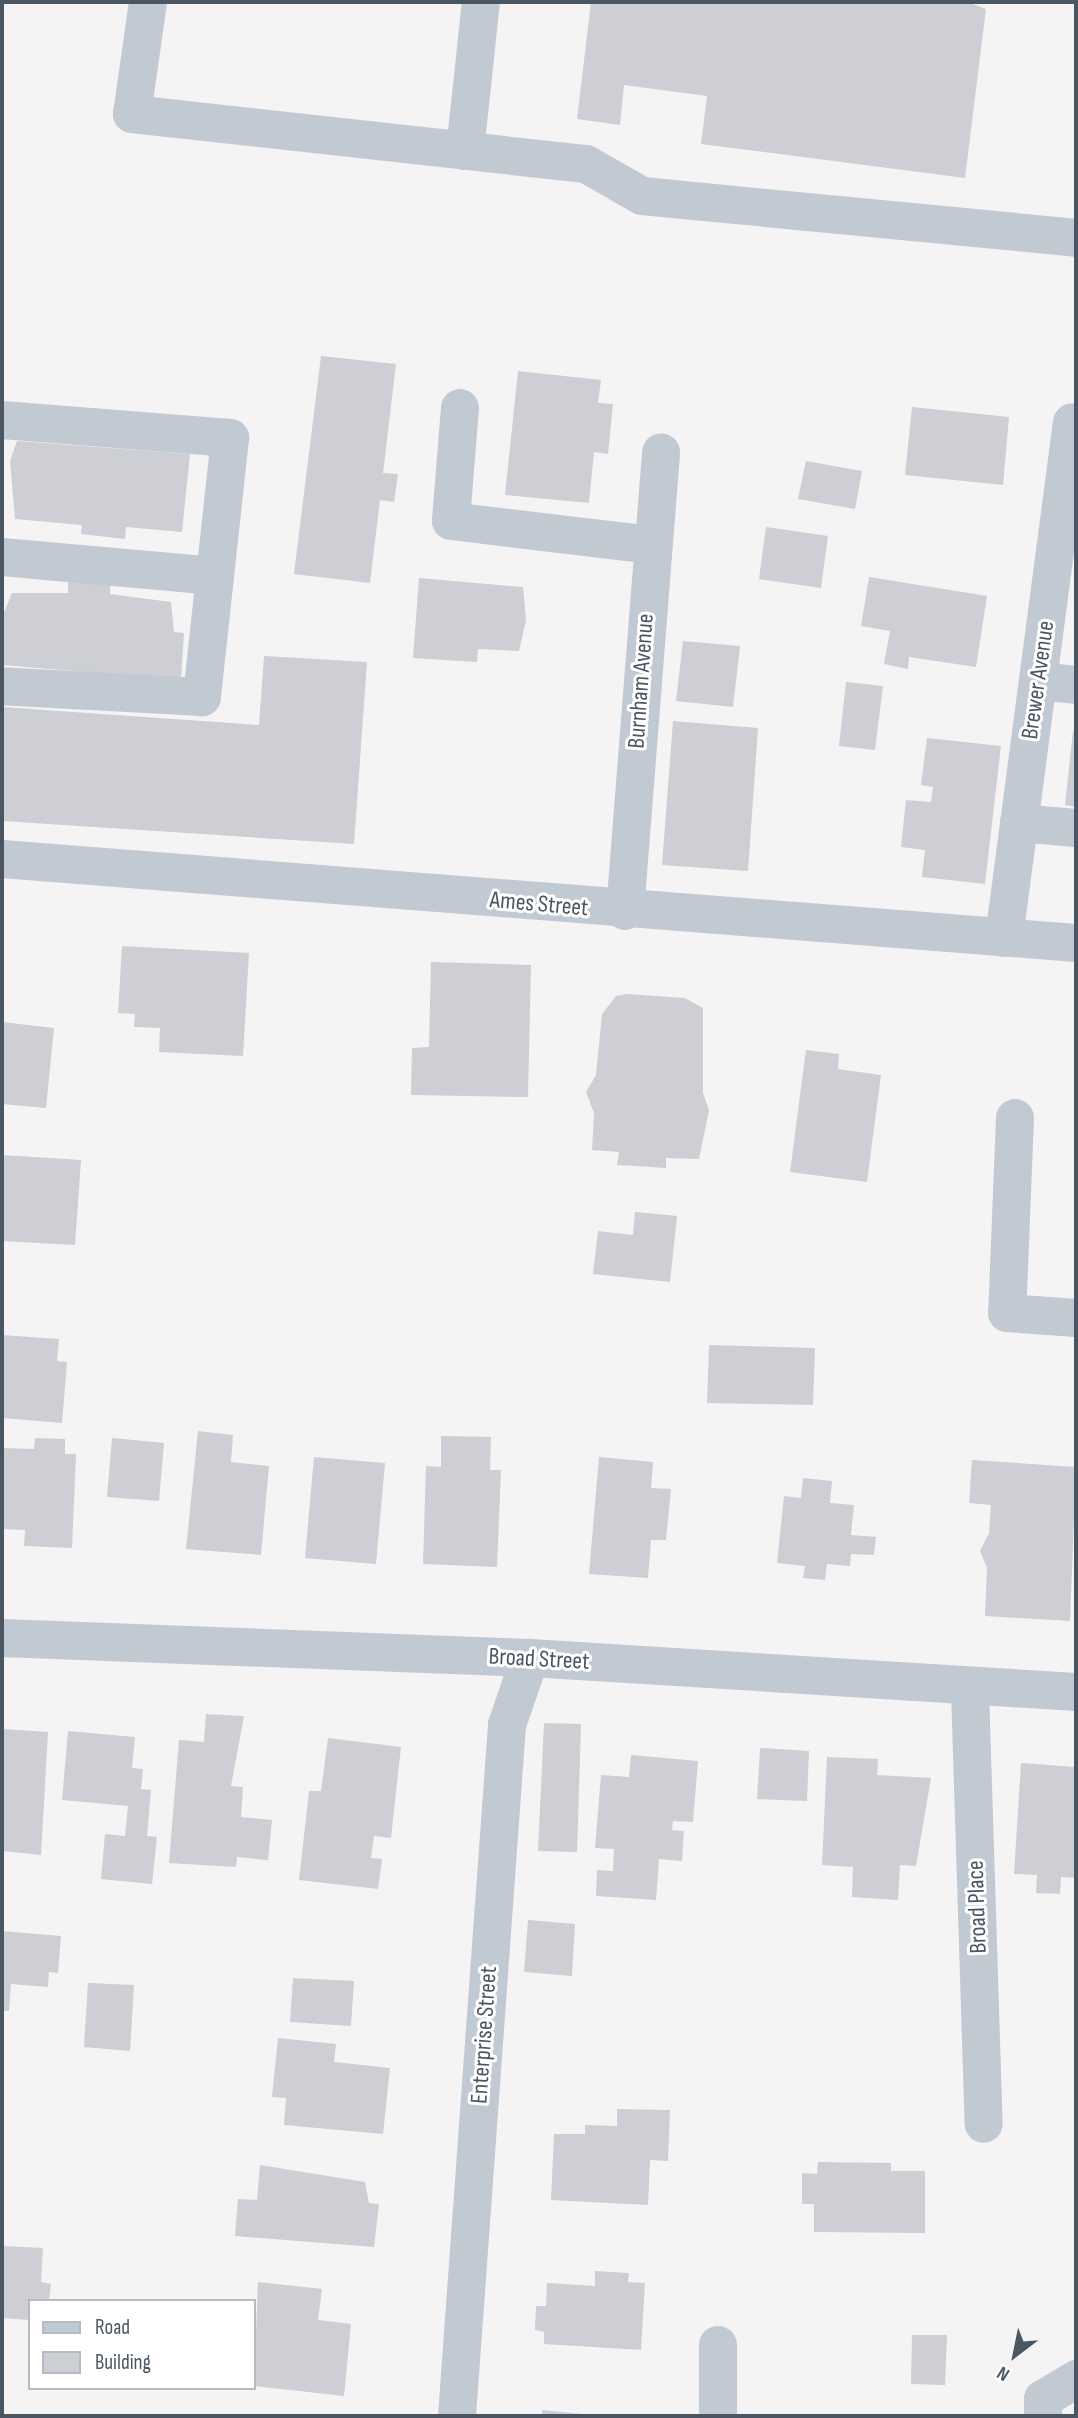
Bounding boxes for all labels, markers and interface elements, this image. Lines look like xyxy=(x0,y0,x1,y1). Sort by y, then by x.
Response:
street label: Burnham Avenue xyxy=(622,613,660,749)
street label: Brewer Avenue xyxy=(1015,619,1061,741)
street label: Ames Street xyxy=(489,885,589,923)
street label: Broad Street xyxy=(488,1642,590,1676)
street label: Broad Place xyxy=(961,1860,993,1954)
street label: Enterprise Street xyxy=(465,1965,503,2105)
legend xyxy=(28,2299,256,2390)
text: Road xyxy=(95,2315,130,2340)
north arrow xyxy=(980,2320,1050,2390)
text: Building xyxy=(95,2350,151,2375)
text: N xyxy=(993,2361,1014,2386)

